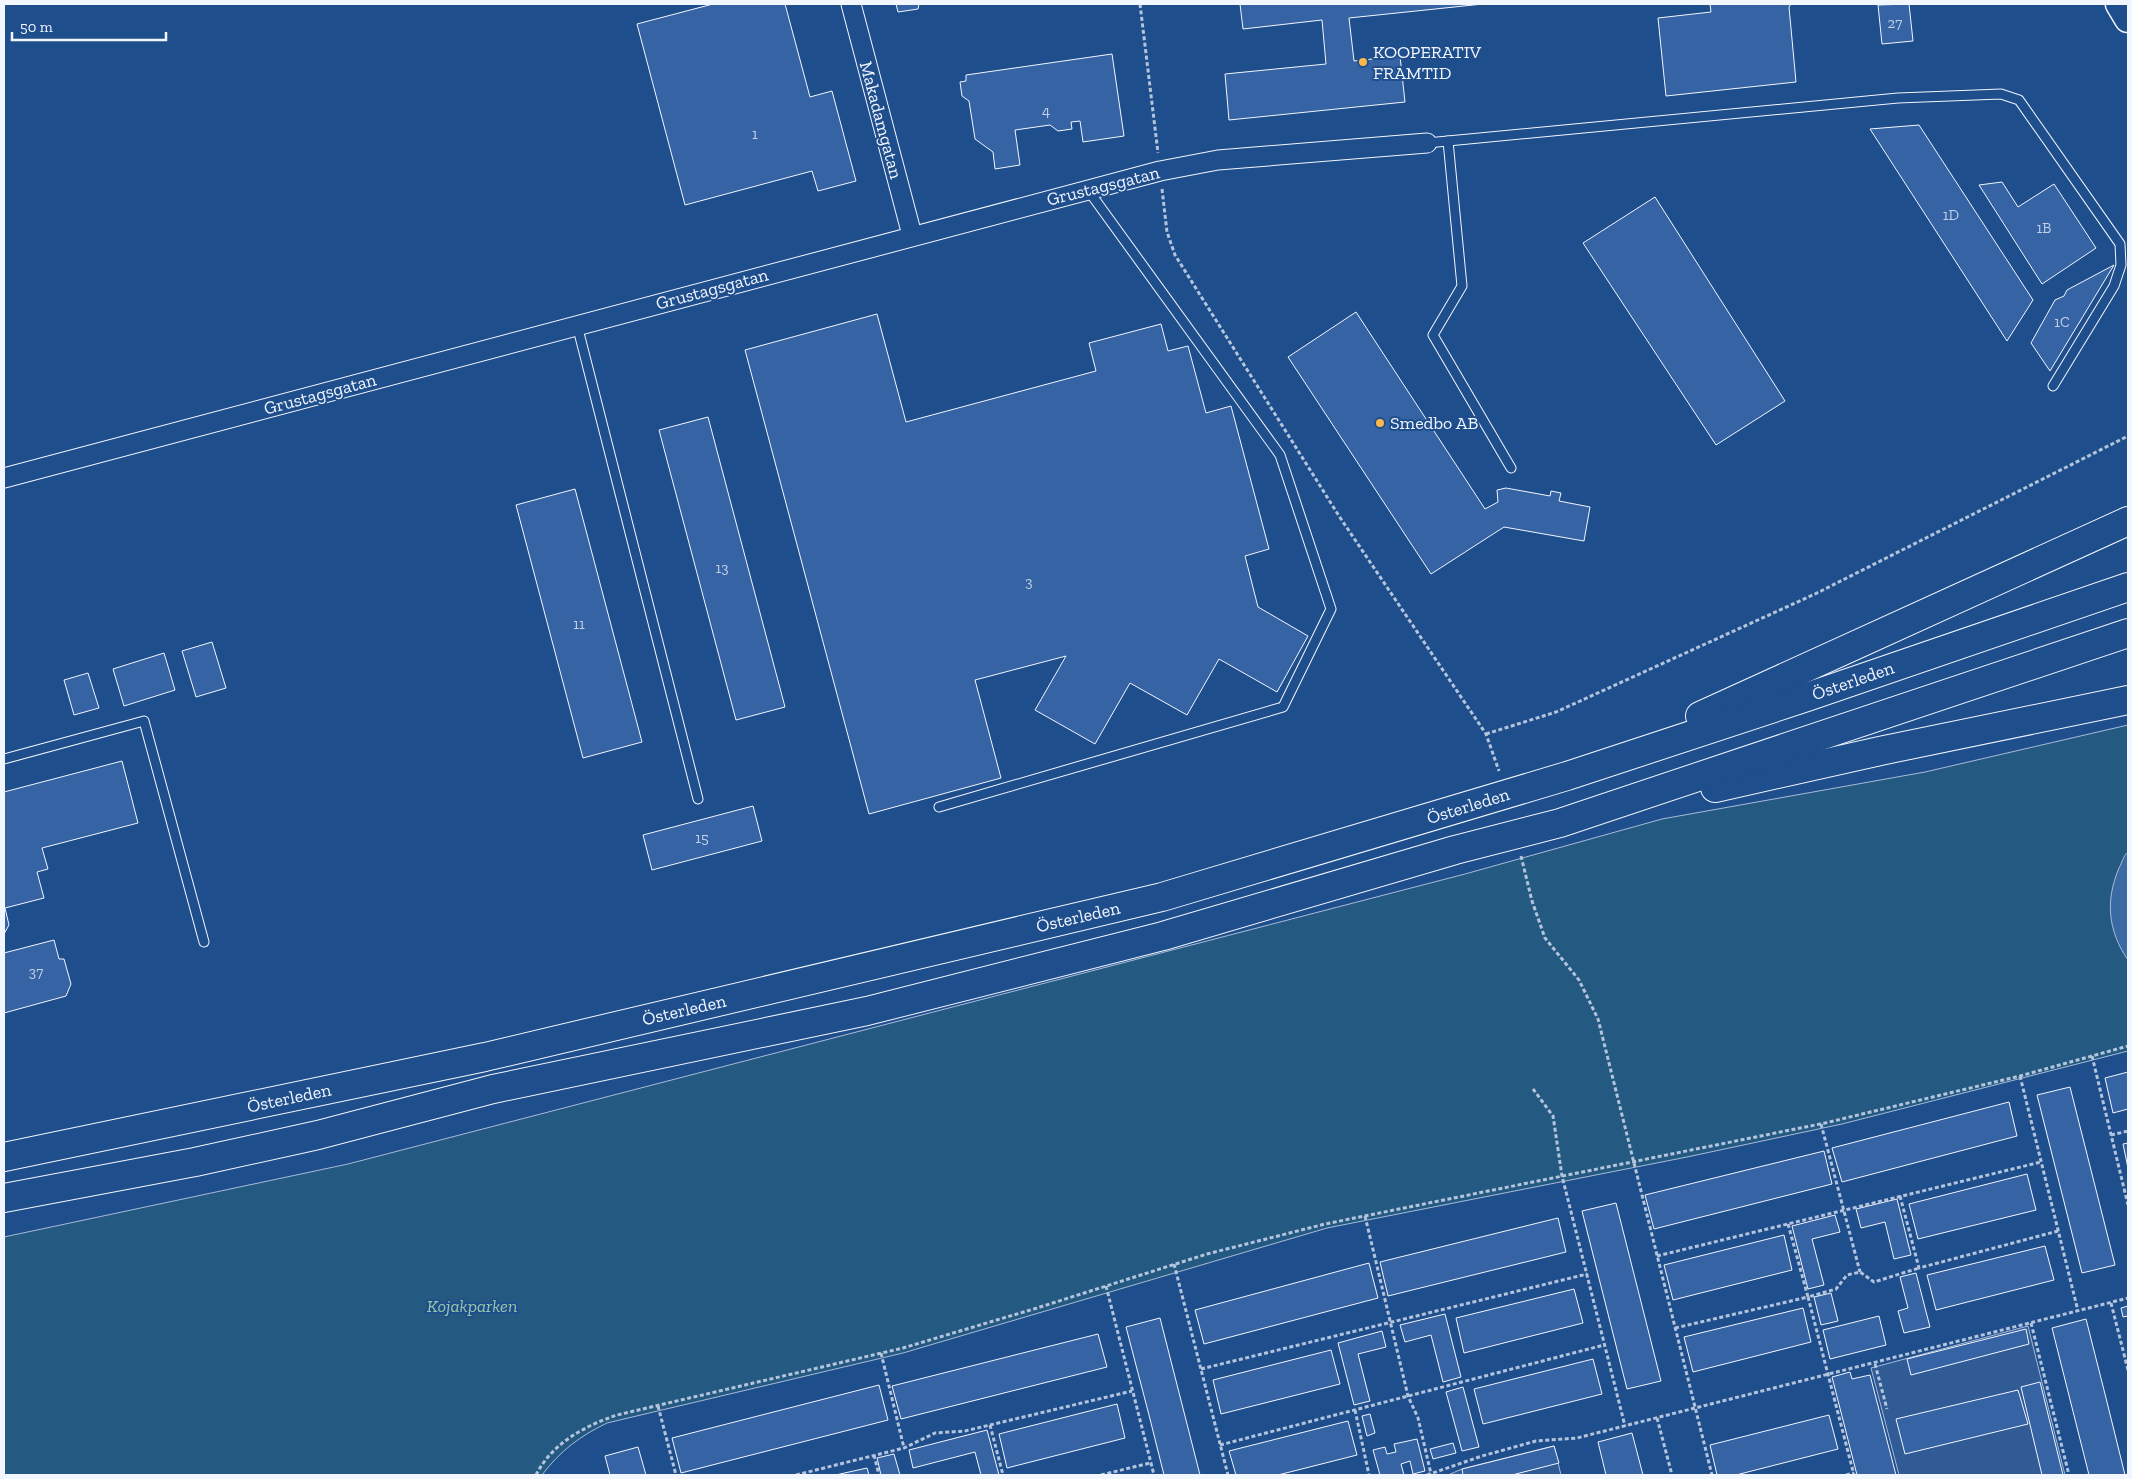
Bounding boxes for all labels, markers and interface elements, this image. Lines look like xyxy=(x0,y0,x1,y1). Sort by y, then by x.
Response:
scale bar xyxy=(12,10,166,42)
house number: 27 xyxy=(1888,14,1902,32)
text: 50 m xyxy=(20,18,53,36)
place label: KOOPERATIV FRAMTID xyxy=(1373,41,1481,84)
marker: KOOPERATIV FRAMTID xyxy=(1357,56,1369,68)
street label: Makadamgatan xyxy=(855,59,907,182)
house number: 4 xyxy=(1042,102,1050,120)
house number: 1 xyxy=(752,125,758,143)
street label: Grustagsgatan xyxy=(1044,161,1162,211)
house number: 1D xyxy=(1943,206,1959,224)
house number: 1B xyxy=(2037,219,2051,237)
street label: Grustagsgatan xyxy=(653,263,771,315)
house number: 1C xyxy=(2054,313,2070,331)
street label: Grustagsgatan xyxy=(261,368,379,420)
place label: Smedbo AB xyxy=(1390,412,1479,434)
marker: Smedbo AB xyxy=(1374,417,1386,429)
house number: 13 xyxy=(715,559,729,577)
house number: 3 xyxy=(1025,573,1033,591)
house number: 11 xyxy=(573,615,585,633)
street label: Österleden xyxy=(1809,656,1898,705)
street label: Österleden xyxy=(1424,783,1513,829)
house number: 15 xyxy=(695,829,709,847)
street label: Österleden xyxy=(1034,897,1123,937)
house number: 37 xyxy=(29,963,43,981)
street label: Österleden xyxy=(640,990,729,1030)
street label: Österleden xyxy=(245,1078,334,1118)
park label: Kojakparken xyxy=(427,1295,517,1317)

